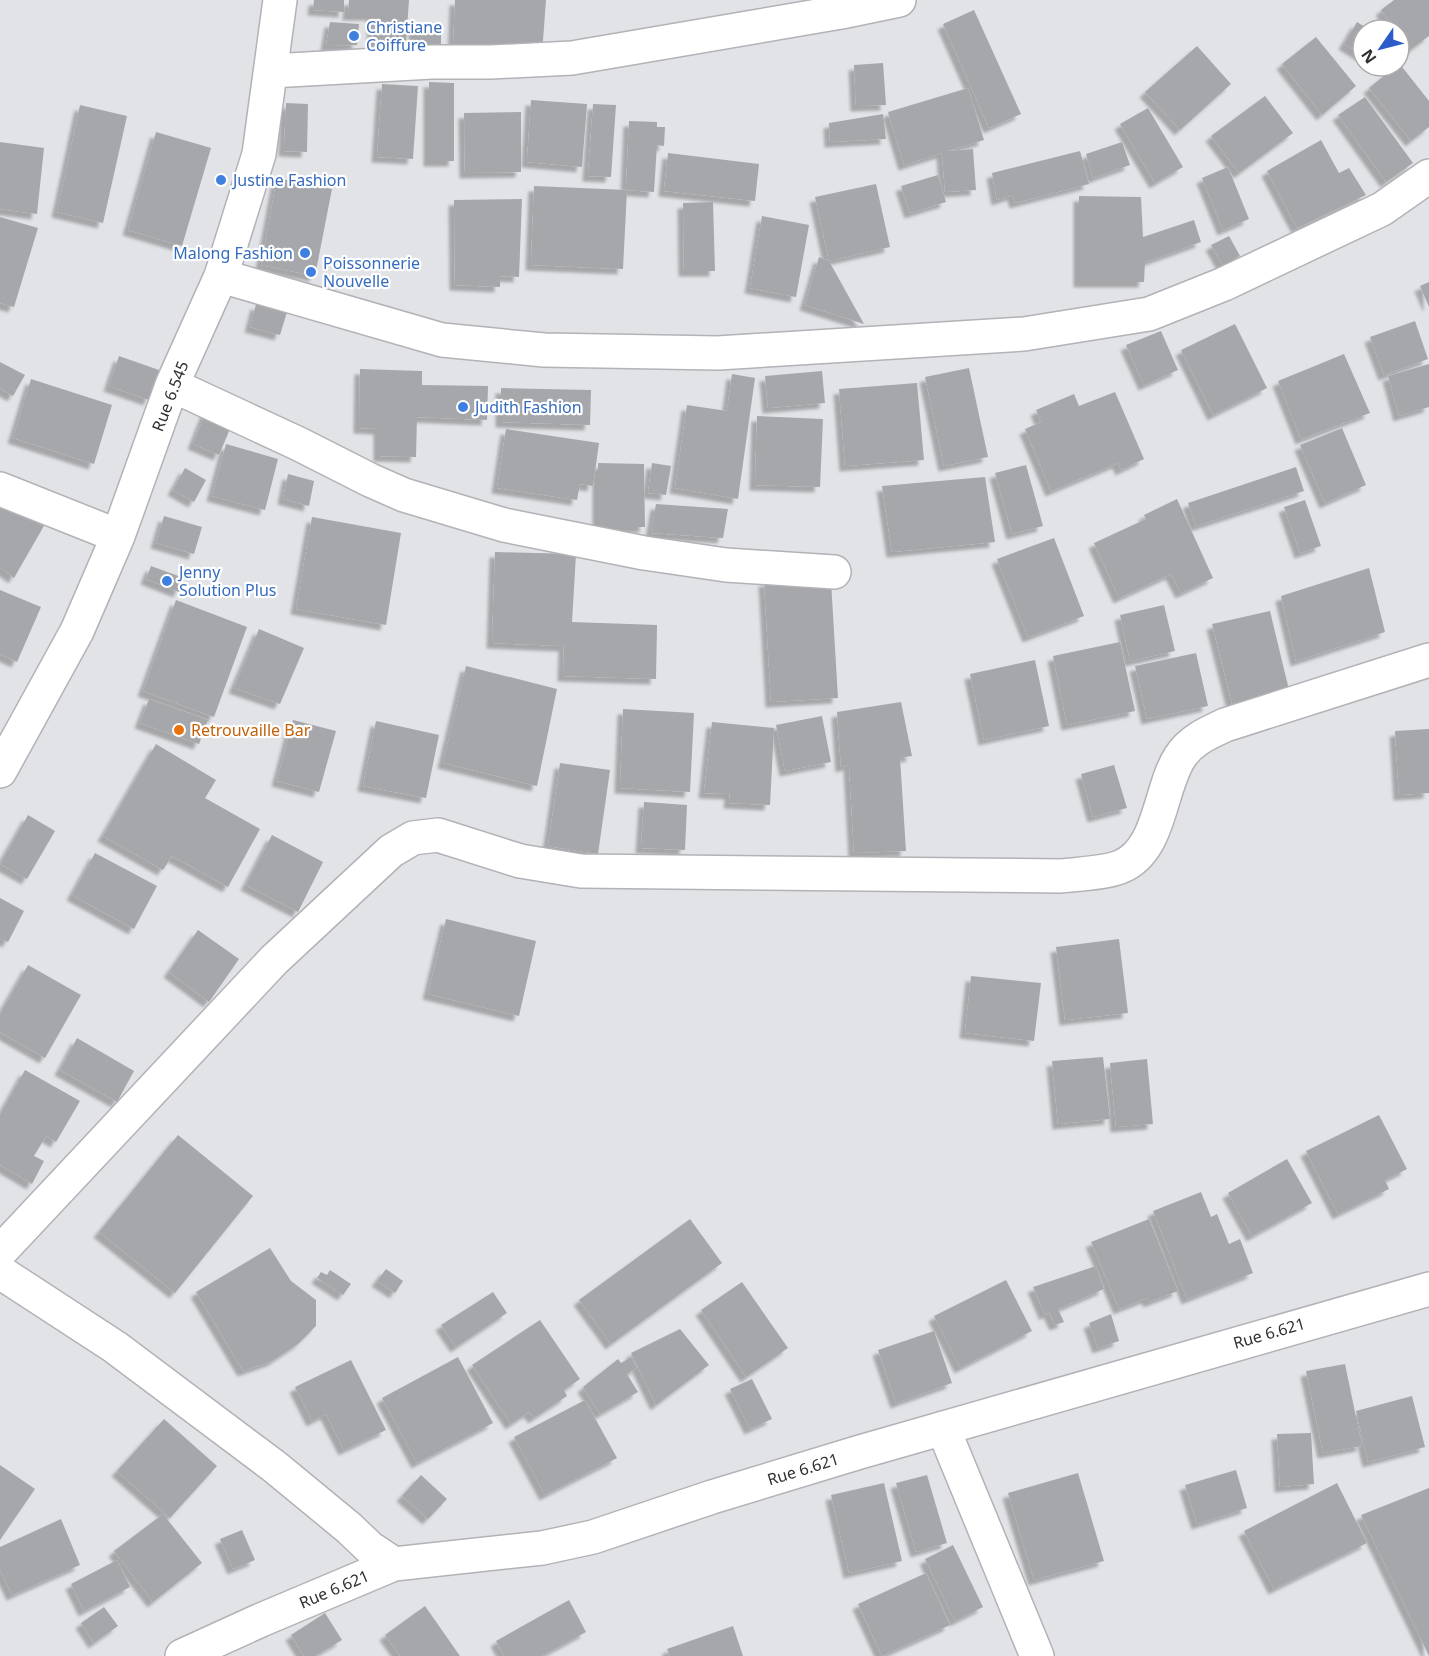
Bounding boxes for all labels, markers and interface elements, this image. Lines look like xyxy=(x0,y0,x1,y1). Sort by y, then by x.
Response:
place label: Christiane Coiffure xyxy=(366,16,442,56)
north arrow xyxy=(1351,18,1411,78)
marker: Christiane Coiffure xyxy=(347,29,361,43)
text: N xyxy=(1356,45,1381,68)
place label: Justine Fashion xyxy=(231,169,346,191)
marker: Justine Fashion xyxy=(214,173,228,187)
place label: Malong Fashion xyxy=(173,242,293,264)
marker: Malong Fashion xyxy=(298,246,312,260)
place label: Poissonnerie Nouvelle xyxy=(323,252,420,292)
marker: Poissonnerie Nouvelle xyxy=(304,265,318,279)
street label: Rue 6.545 xyxy=(146,358,194,434)
place label: Judith Fashion xyxy=(473,396,582,418)
marker: Judith Fashion xyxy=(456,400,470,414)
place label: Jenny Solution Plus xyxy=(177,561,276,601)
marker: Jenny Solution Plus xyxy=(160,574,174,588)
place label: Retrouvaille Bar xyxy=(191,719,311,741)
marker: Retrouvaille Bar xyxy=(172,723,186,737)
street label: Rue 6.621 xyxy=(1230,1312,1308,1354)
street label: Rue 6.621 xyxy=(764,1448,842,1490)
street label: Rue 6.621 xyxy=(296,1564,372,1614)

